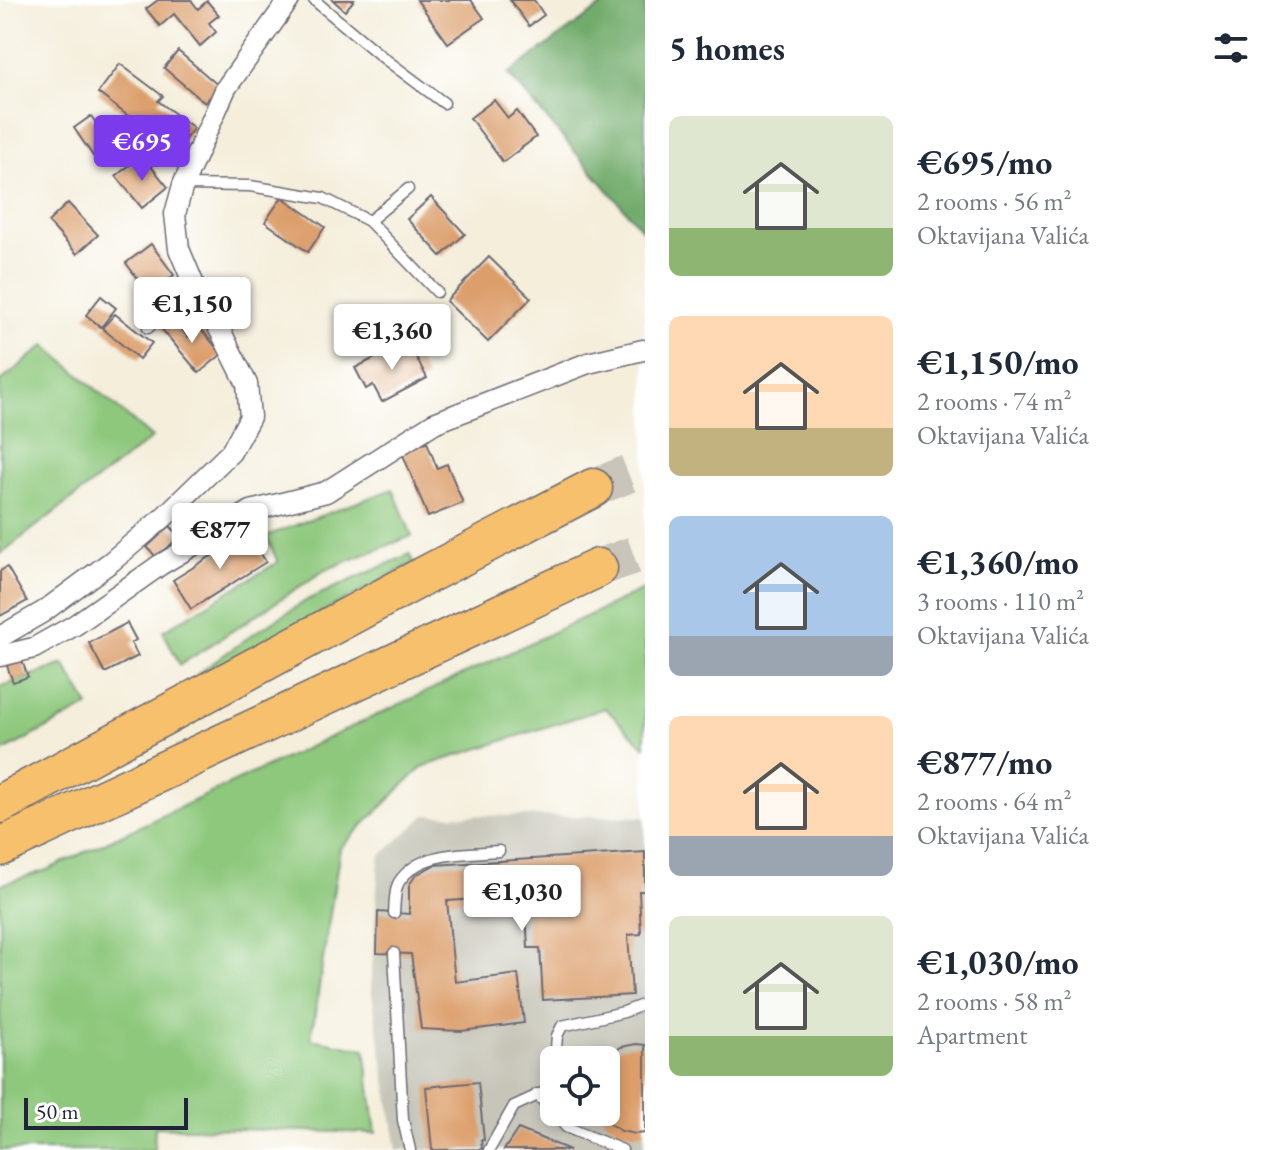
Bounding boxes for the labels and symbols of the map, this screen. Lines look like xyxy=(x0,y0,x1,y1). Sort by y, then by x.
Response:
pin: €695 xyxy=(95,115,189,183)
pin: €1,150 xyxy=(127,277,257,345)
pin: €1,360 xyxy=(327,304,457,372)
pin: €877 xyxy=(173,503,267,571)
pin: €1,030 xyxy=(457,865,587,933)
scale bar xyxy=(24,1094,188,1130)

